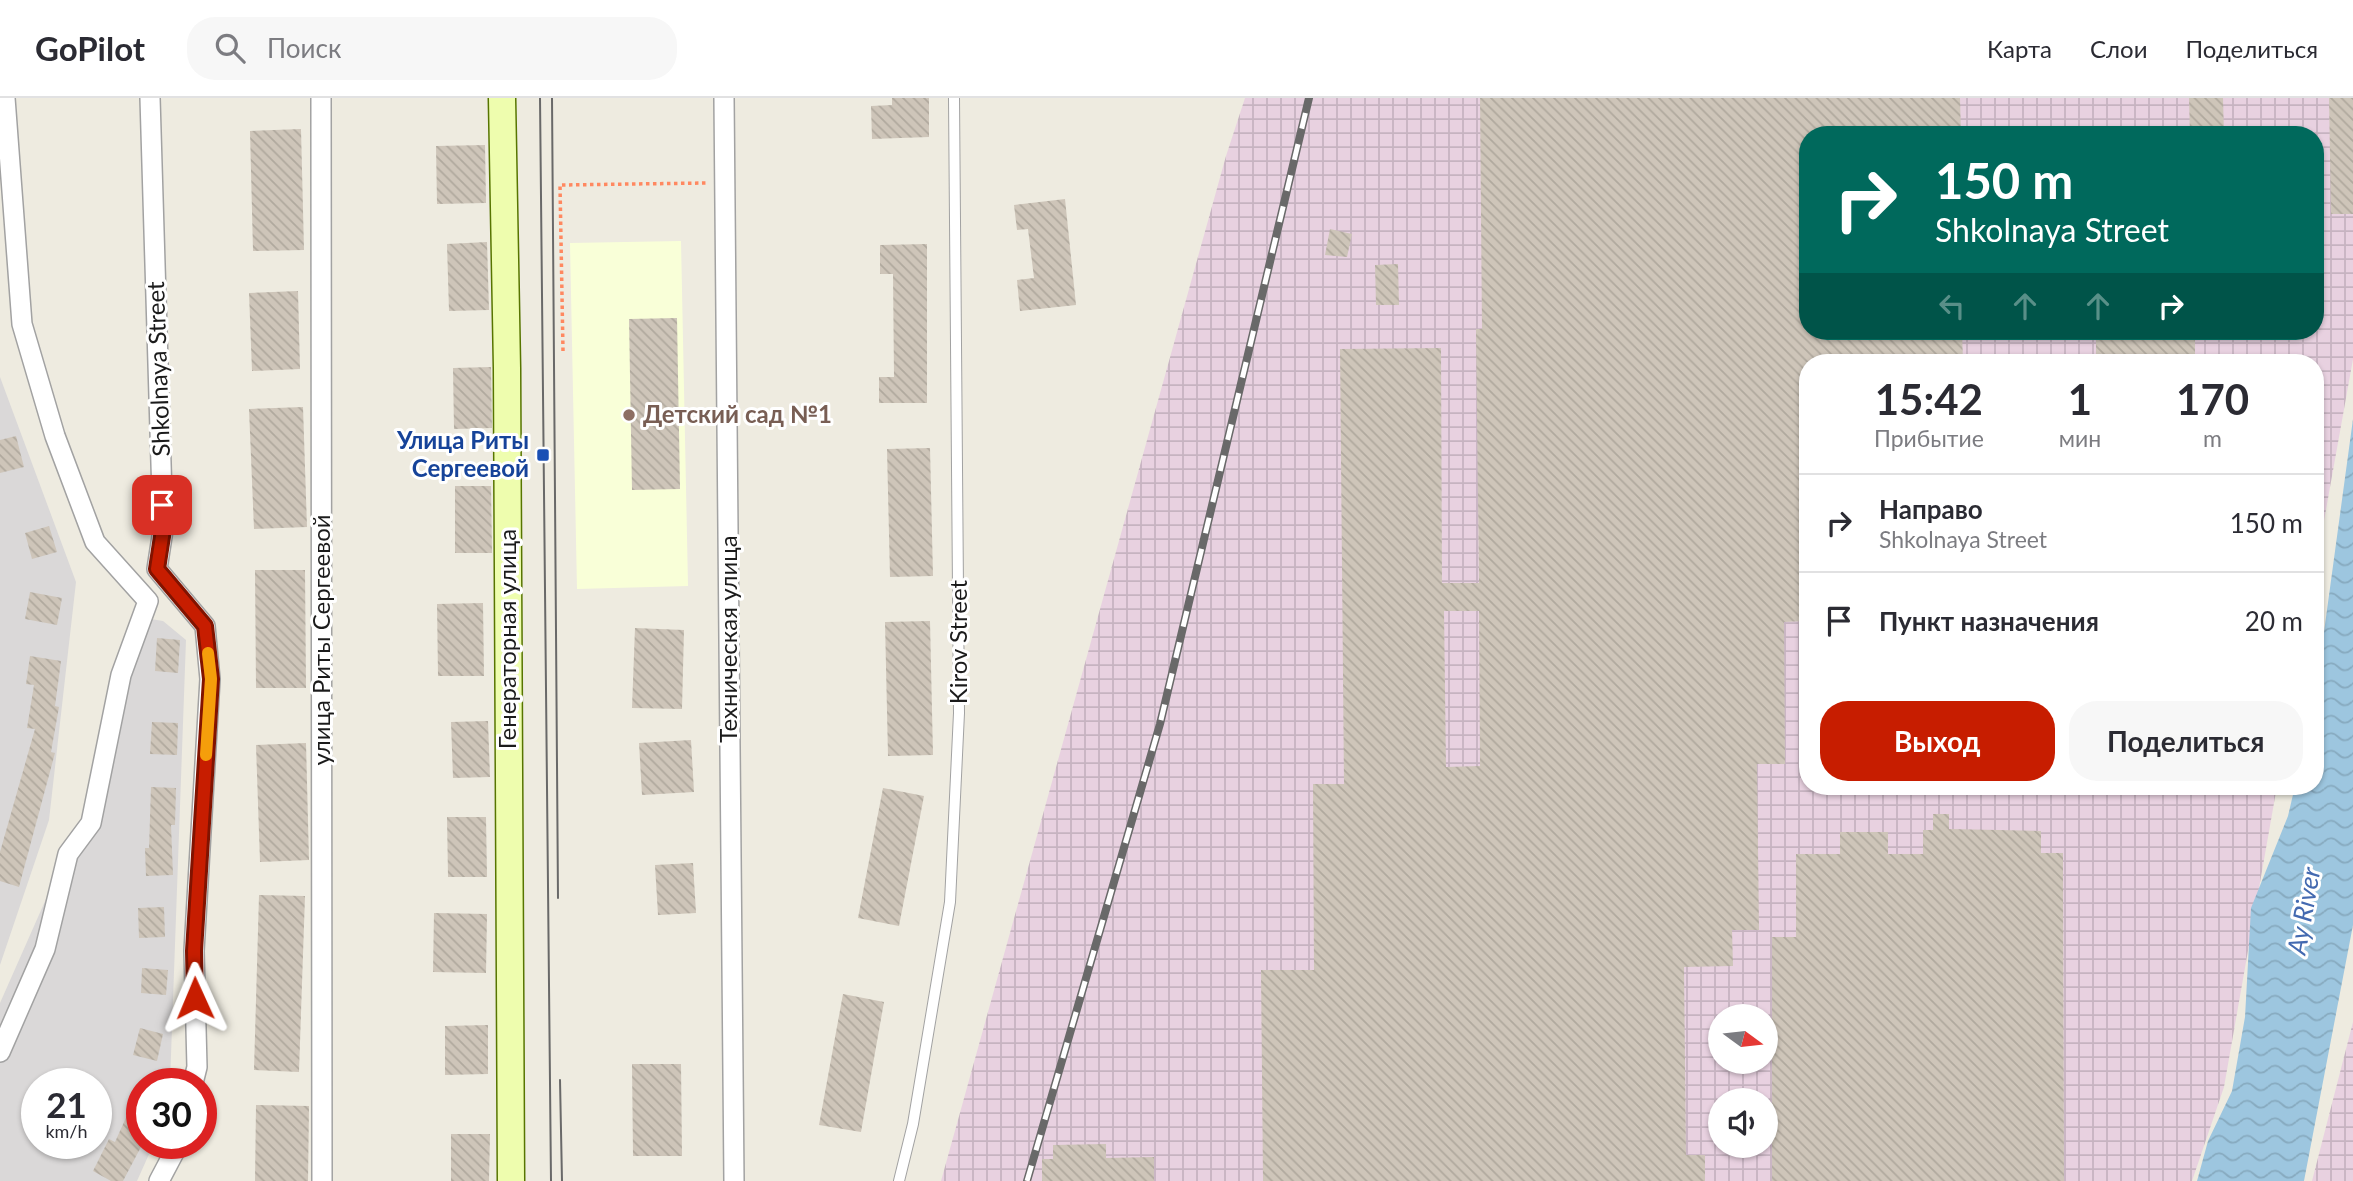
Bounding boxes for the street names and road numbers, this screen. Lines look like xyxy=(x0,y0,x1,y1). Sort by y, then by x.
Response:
street label: Shkolnaya Street xyxy=(140,280,175,457)
street label: улица Риты Сергеевой xyxy=(306,514,335,766)
street label: Генераторная улица xyxy=(492,529,521,749)
street label: Техническая улица xyxy=(713,535,742,743)
street label: Kirov Street xyxy=(943,579,972,704)

